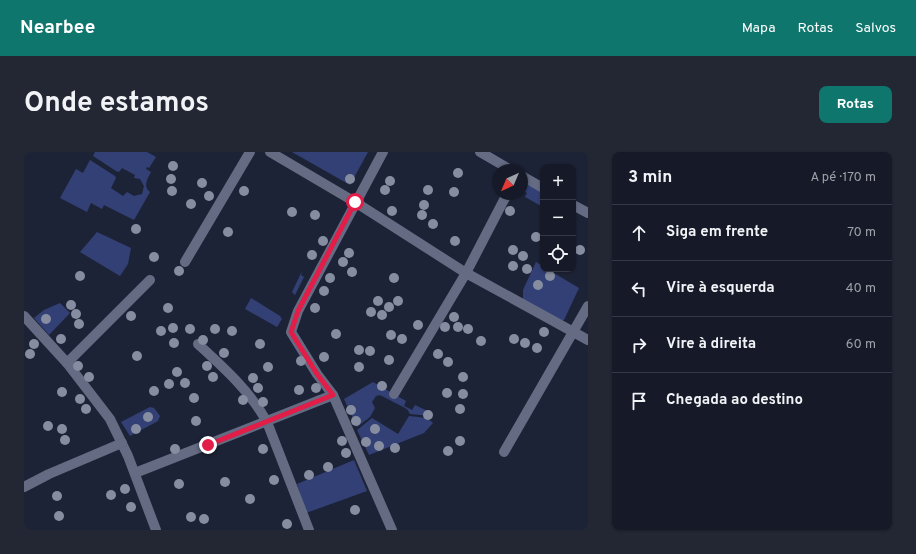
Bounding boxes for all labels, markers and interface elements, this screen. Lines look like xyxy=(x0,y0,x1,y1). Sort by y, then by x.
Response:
text: Nearbee xyxy=(20,16,95,40)
text: Mapa xyxy=(742,20,776,37)
text: Rotas xyxy=(798,20,833,37)
text: Salvos xyxy=(855,20,896,37)
text: Onde estamos xyxy=(24,86,209,122)
button: Rotas xyxy=(819,86,892,123)
north arrow xyxy=(492,164,528,200)
map controls xyxy=(540,164,576,272)
button: + xyxy=(540,164,576,200)
text: 3 min xyxy=(628,167,672,189)
text: A pé · 170 m xyxy=(810,170,876,186)
route start xyxy=(346,193,364,211)
button: − xyxy=(540,200,576,236)
icon: ahead xyxy=(628,222,650,244)
text: Siga em frente xyxy=(666,223,768,242)
text: 70 m xyxy=(847,225,876,241)
button: locate xyxy=(540,236,576,272)
icon: left xyxy=(628,278,650,300)
text: Vire à esquerda xyxy=(666,279,775,298)
text: 40 m xyxy=(846,281,876,297)
icon: right xyxy=(628,334,650,356)
text: Vire à direita xyxy=(666,335,756,354)
text: 60 m xyxy=(846,337,876,353)
icon: arrive xyxy=(628,390,650,412)
text: Chegada ao destino xyxy=(666,391,803,410)
route end xyxy=(199,436,217,454)

